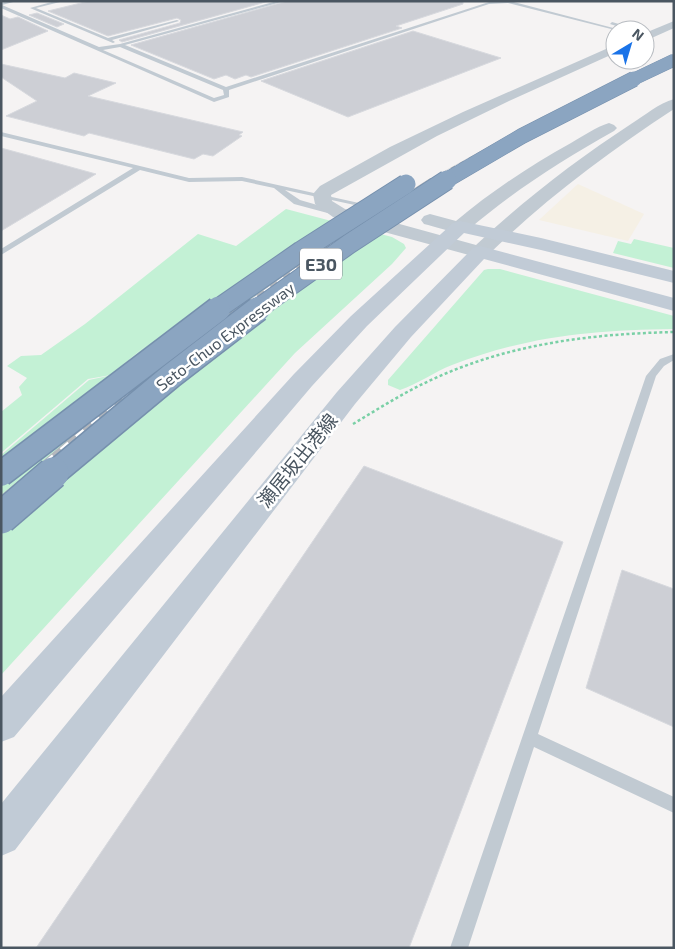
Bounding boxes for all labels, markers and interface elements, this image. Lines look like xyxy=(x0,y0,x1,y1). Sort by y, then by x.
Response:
north arrow xyxy=(605,20,655,70)
text: N xyxy=(629,25,648,44)
road number: E30 xyxy=(300,248,342,280)
street label: Seto-Chuo Expressway xyxy=(152,277,298,394)
street label: 瀬居坂出港線 xyxy=(252,408,342,512)

